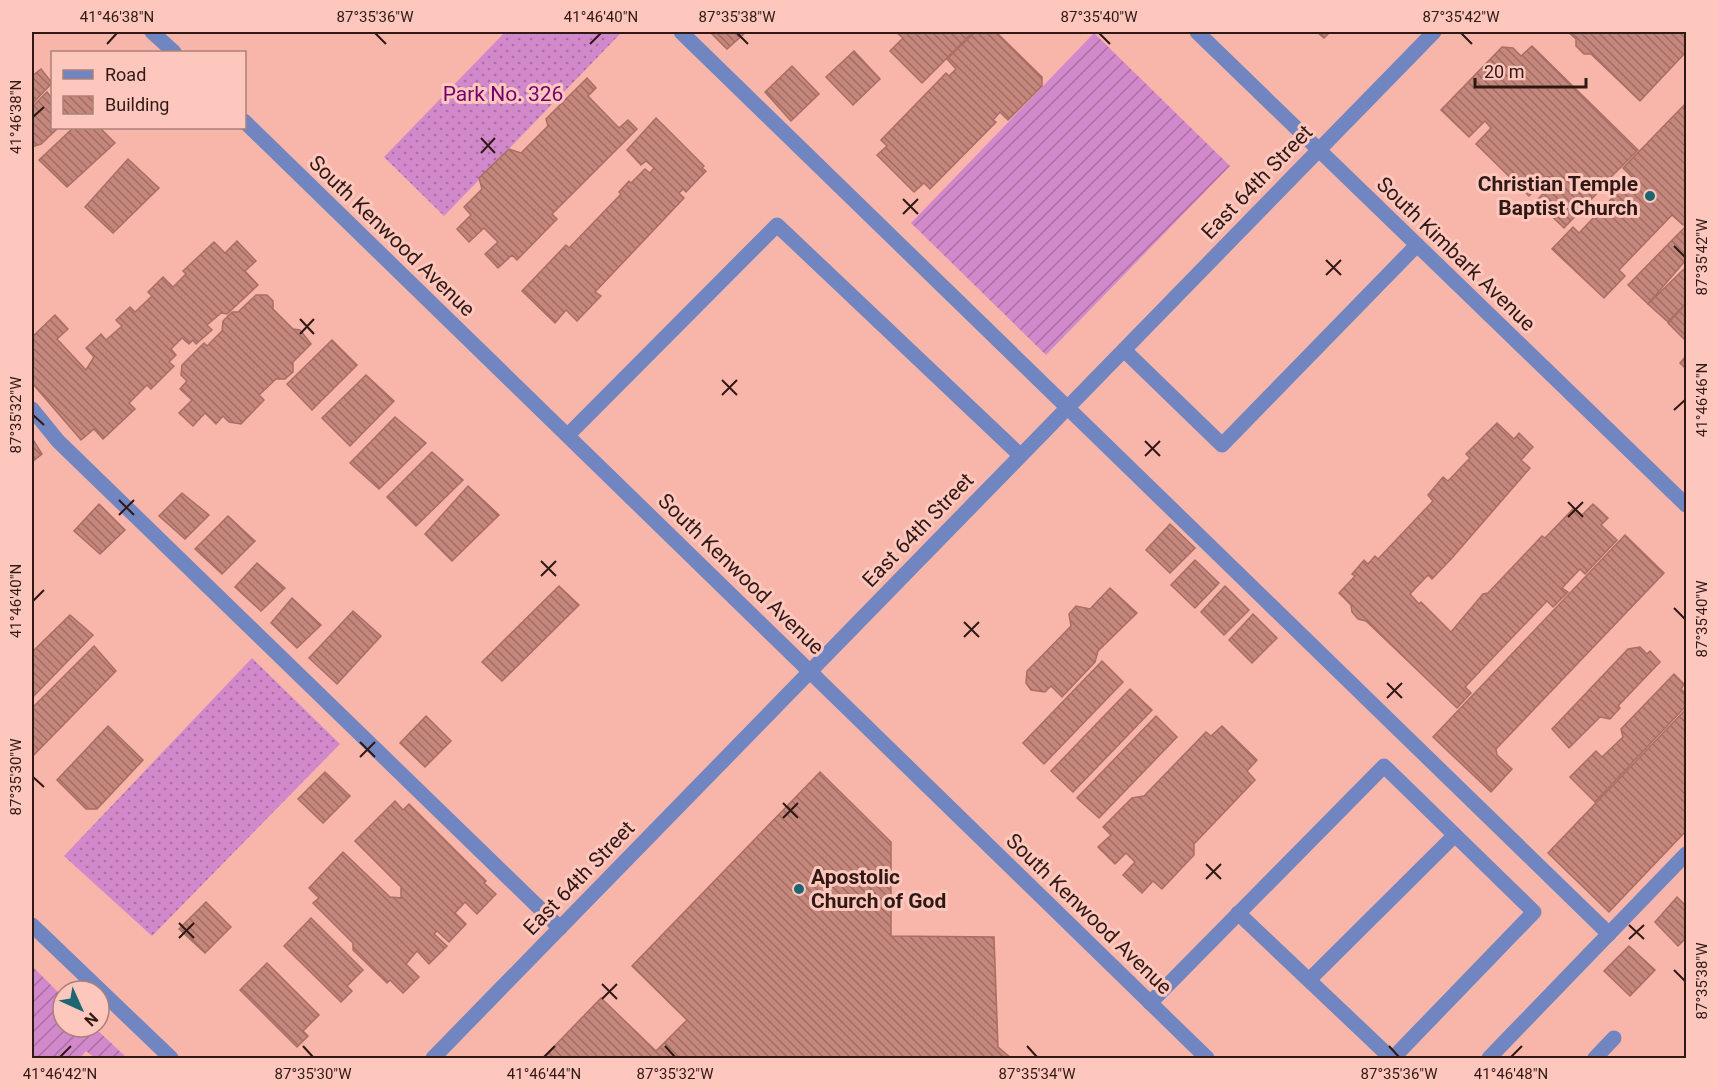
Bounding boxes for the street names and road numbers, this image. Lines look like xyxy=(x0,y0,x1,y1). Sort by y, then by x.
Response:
street label: East 64th Street xyxy=(1197,120,1317,244)
street label: South Kenwood Avenue xyxy=(304,151,480,321)
street label: South Kimbark Avenue xyxy=(1372,172,1540,336)
street label: East 64th Street xyxy=(858,468,978,592)
street label: South Kenwood Avenue xyxy=(653,489,829,659)
street label: East 64th Street xyxy=(519,816,639,940)
street label: South Kenwood Avenue xyxy=(1001,829,1177,999)

